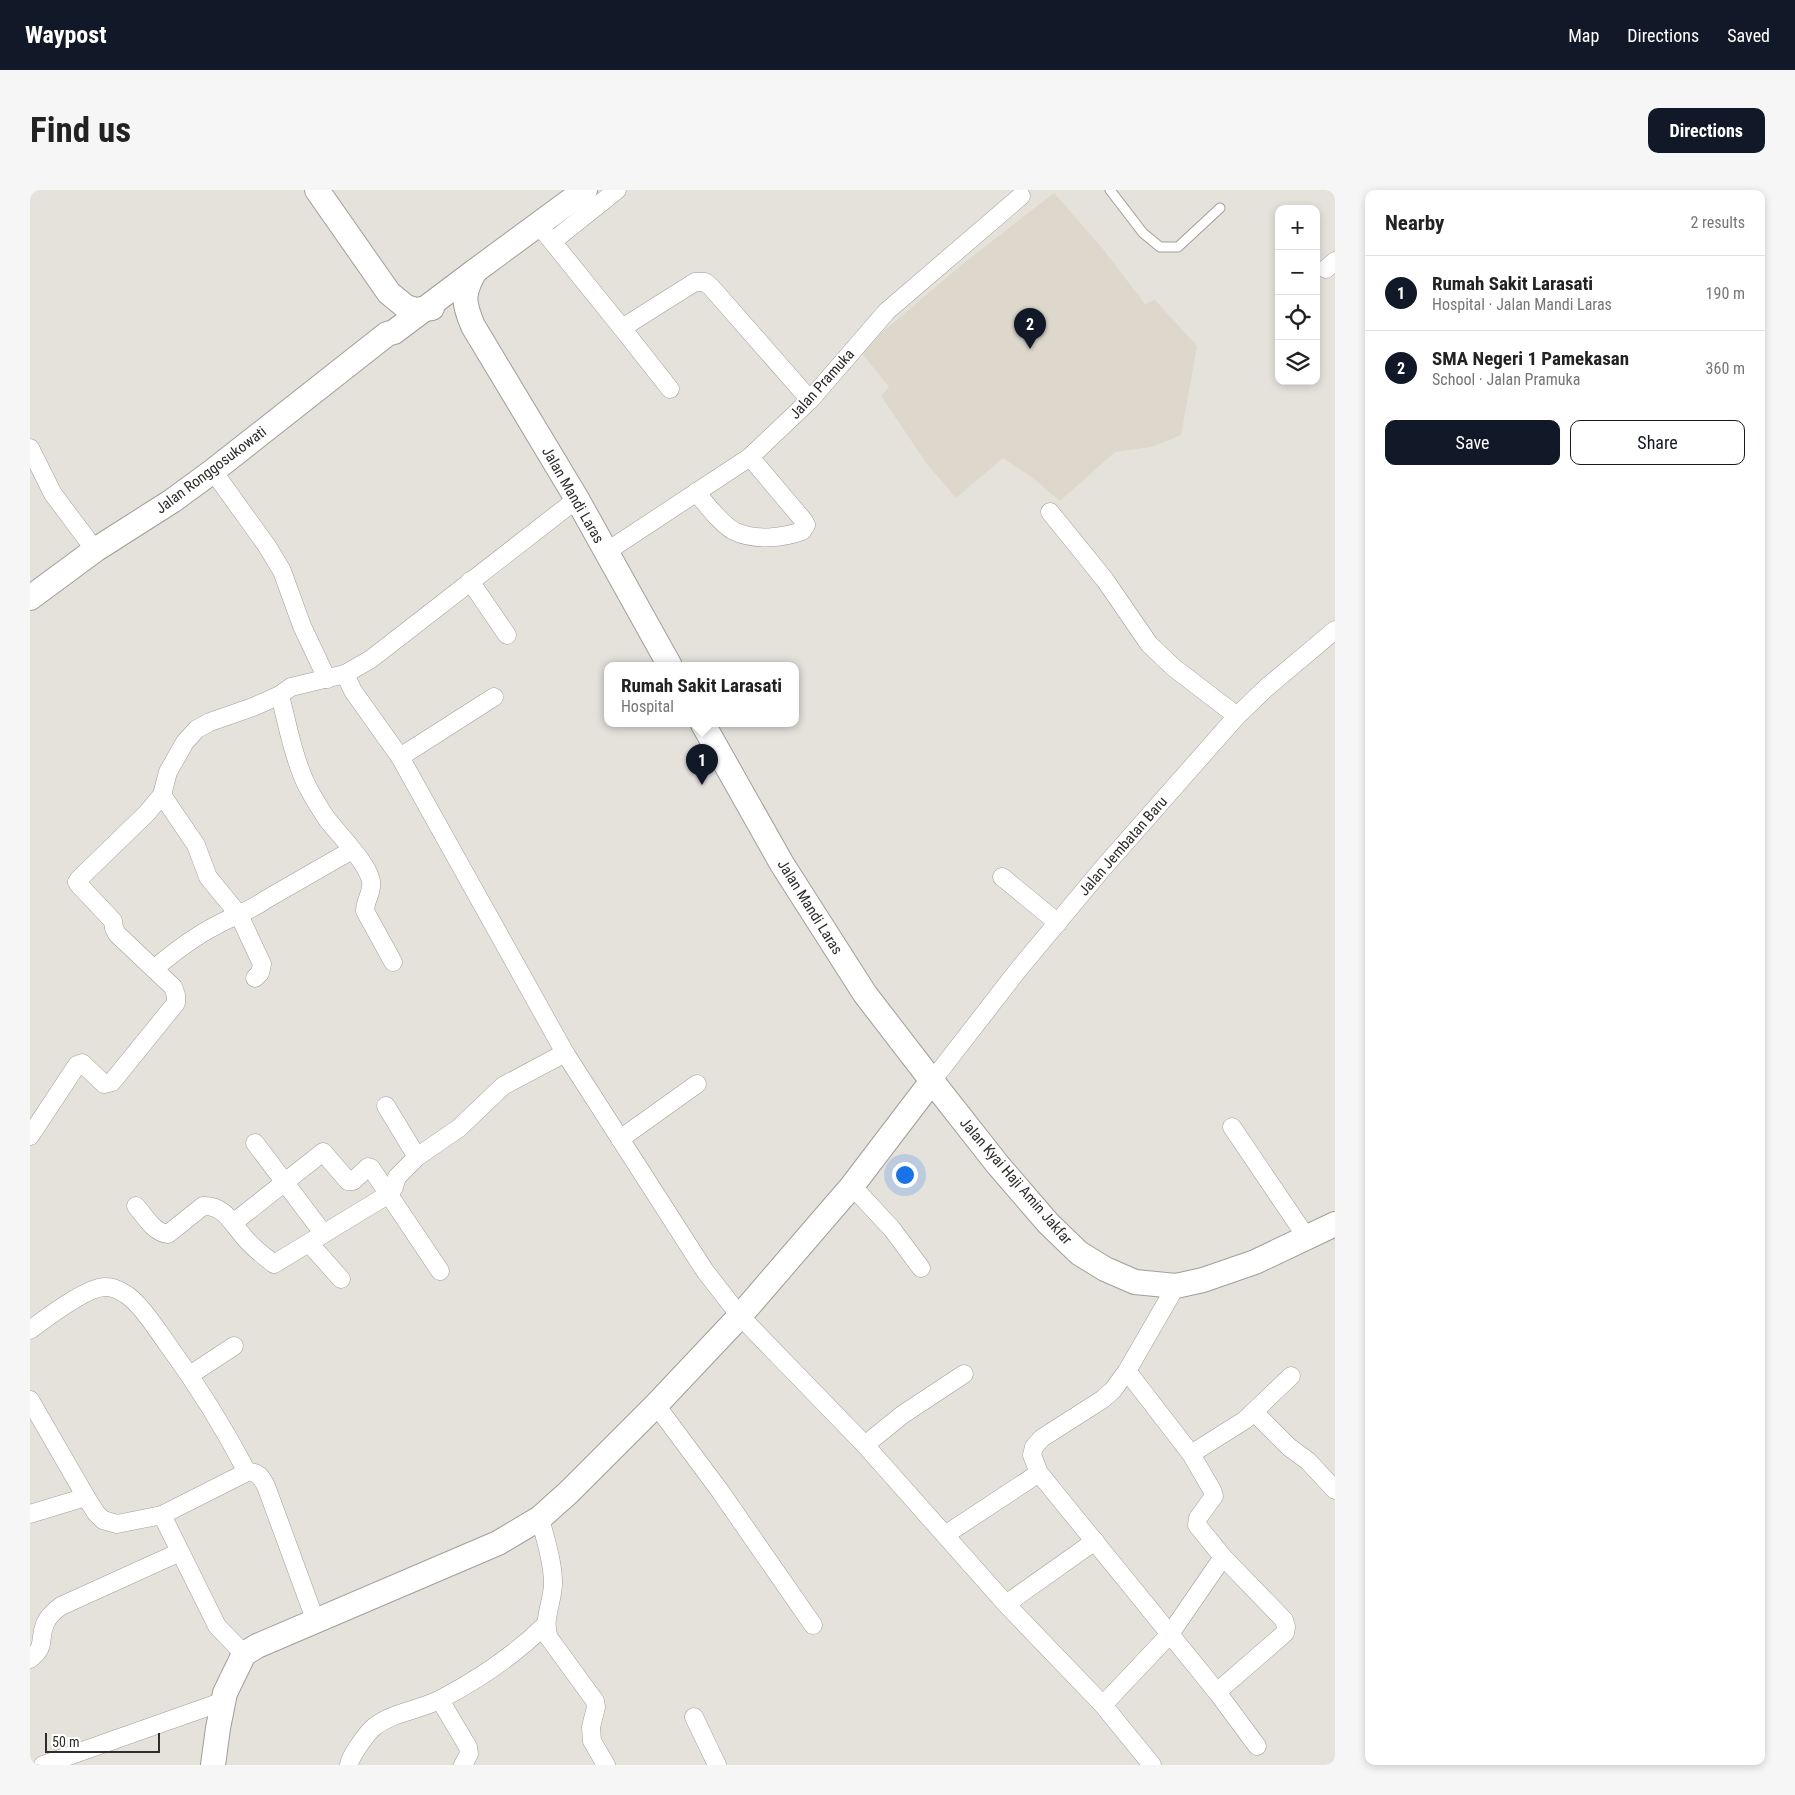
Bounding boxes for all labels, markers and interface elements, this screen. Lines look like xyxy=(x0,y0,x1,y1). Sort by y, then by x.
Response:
text: Waypost xyxy=(25,21,107,49)
text: Map xyxy=(1568,25,1599,46)
text: Directions xyxy=(1627,25,1699,46)
text: Saved xyxy=(1727,25,1770,46)
button: Directions xyxy=(1648,108,1765,153)
text: Find us xyxy=(30,110,131,151)
map controls xyxy=(1275,205,1320,385)
button: + xyxy=(1275,205,1320,250)
text: Nearby xyxy=(1385,211,1444,235)
text: 2 results xyxy=(1690,213,1745,232)
button: − xyxy=(1275,250,1320,295)
text: Rumah Sakit Larasati xyxy=(1432,272,1593,295)
text: 1 xyxy=(1397,284,1405,303)
text: 190 m xyxy=(1706,284,1745,303)
button: locate xyxy=(1275,295,1320,340)
text: Hospital · Jalan Mandi Laras xyxy=(1432,295,1612,314)
pin: 2 xyxy=(1014,308,1046,349)
button: layers xyxy=(1275,340,1320,385)
street label: Jalan Pramuka xyxy=(786,345,858,423)
text: SMA Negeri 1 Pamekasan xyxy=(1432,347,1629,370)
text: 2 xyxy=(1397,359,1405,378)
text: 360 m xyxy=(1706,359,1745,378)
text: School · Jalan Pramuka xyxy=(1432,370,1580,389)
button: Save xyxy=(1385,420,1560,465)
button: Share xyxy=(1570,420,1745,465)
street label: Jalan Ronggosukowati xyxy=(152,422,270,518)
street label: Jalan Mandi Laras xyxy=(538,444,608,547)
popup xyxy=(604,662,799,727)
text: Rumah Sakit Larasati xyxy=(621,674,782,697)
text: Hospital xyxy=(621,697,674,716)
pin: 1 xyxy=(686,744,718,785)
street label: Jalan Jembatan Baru xyxy=(1075,793,1171,899)
street label: Jalan Mandi Laras xyxy=(774,856,846,958)
street label: Jalan Kyai Haji Amin Jakfar xyxy=(956,1114,1076,1249)
your location xyxy=(892,1162,918,1188)
scale bar xyxy=(45,1730,160,1753)
text: 50 m xyxy=(52,1734,80,1750)

